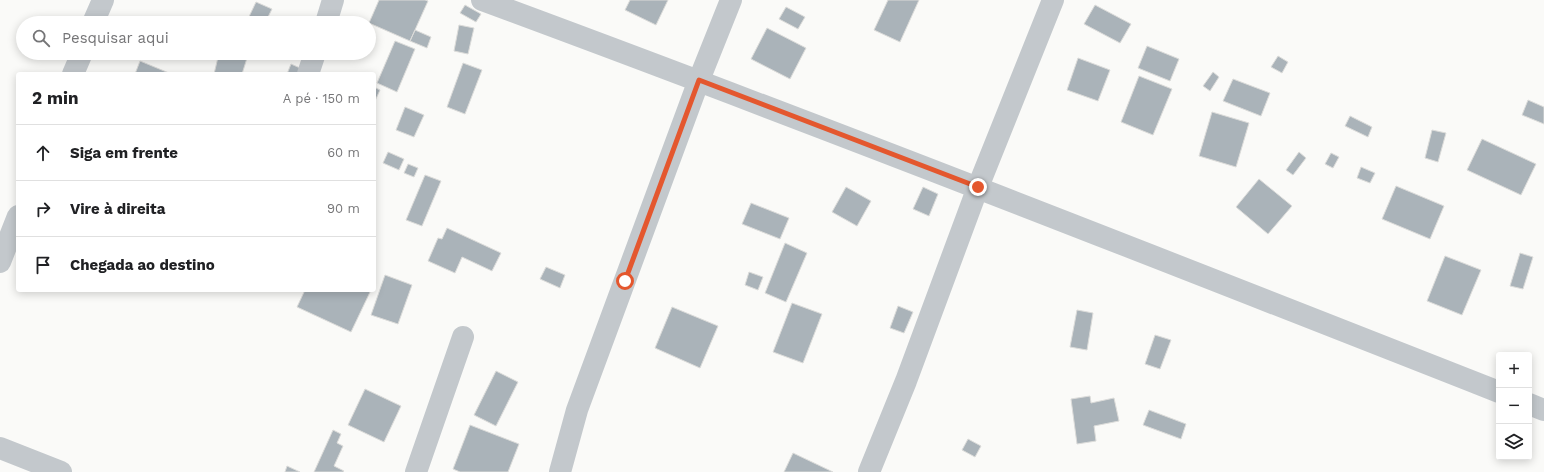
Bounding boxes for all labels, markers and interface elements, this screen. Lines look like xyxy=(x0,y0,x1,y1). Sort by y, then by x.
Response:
search box xyxy=(16,16,376,60)
icon: search xyxy=(30,27,52,49)
text: Pesquisar aqui xyxy=(62,29,169,47)
text: 2 min xyxy=(32,88,78,108)
text: A pé · 150 m xyxy=(283,91,360,106)
icon: ahead xyxy=(32,142,54,164)
text: Siga em frente xyxy=(70,144,178,162)
text: 60 m xyxy=(327,145,360,160)
route end xyxy=(969,178,987,196)
icon: right xyxy=(32,198,54,220)
text: Vire à direita xyxy=(70,200,165,218)
text: 90 m xyxy=(327,201,360,216)
icon: arrive xyxy=(32,254,54,276)
text: Chegada ao destino xyxy=(70,256,215,274)
route start xyxy=(616,272,634,290)
map controls xyxy=(1496,352,1532,460)
button: + xyxy=(1496,352,1532,388)
button: − xyxy=(1496,388,1532,424)
button: layers xyxy=(1496,424,1532,460)

